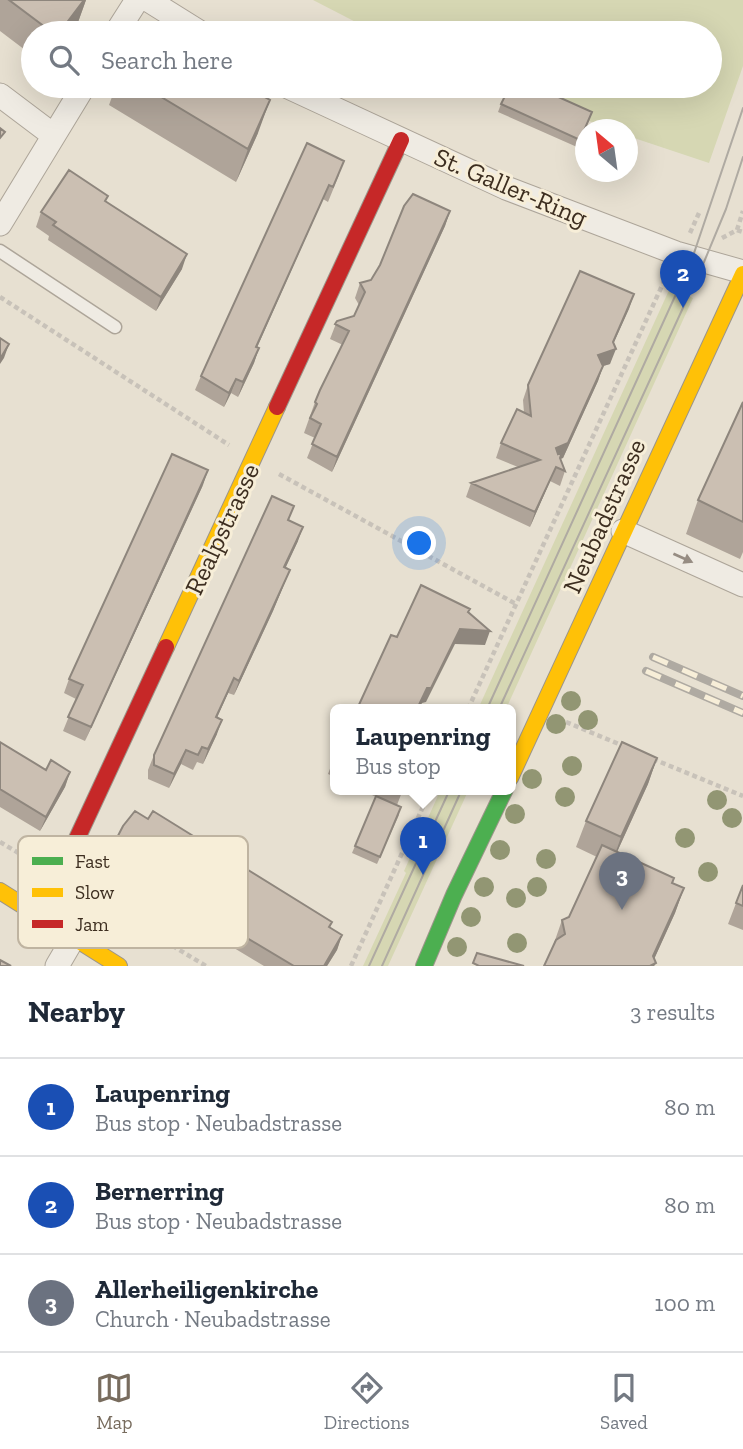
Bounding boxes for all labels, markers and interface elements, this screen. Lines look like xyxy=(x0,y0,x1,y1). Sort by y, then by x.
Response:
search box xyxy=(21,21,722,98)
icon: search xyxy=(45,41,83,79)
text: Search here xyxy=(101,44,233,76)
north arrow xyxy=(575,119,638,182)
street label: St. Galler-Ring xyxy=(430,140,592,234)
pin: 2 xyxy=(660,250,706,308)
street label: Neubadstrasse xyxy=(556,434,652,598)
street label: Realpstrasse xyxy=(178,458,266,600)
your location xyxy=(402,526,436,560)
one-way arrow xyxy=(673,552,693,564)
popup xyxy=(330,704,516,795)
text: Laupenring xyxy=(355,720,491,752)
text: Bus stop xyxy=(355,752,441,780)
pin: 1 xyxy=(400,817,446,875)
legend xyxy=(18,836,248,948)
text: Fast xyxy=(75,850,110,873)
pin: 3 xyxy=(599,852,645,910)
text: Slow xyxy=(75,881,115,904)
text: Jam xyxy=(75,913,109,936)
text: Nearby xyxy=(28,994,125,1030)
text: 3 results xyxy=(630,998,715,1026)
text: Laupenring xyxy=(95,1077,230,1109)
text: 1 xyxy=(46,1093,56,1121)
text: 80 m xyxy=(664,1093,715,1121)
text: Bus stop · Neubadstrasse xyxy=(95,1109,342,1137)
text: Bernerring xyxy=(95,1175,224,1207)
text: 2 xyxy=(45,1191,57,1219)
text: 80 m xyxy=(664,1191,715,1219)
text: Bus stop · Neubadstrasse xyxy=(95,1207,342,1235)
text: Allerheiligenkirche xyxy=(95,1273,318,1305)
text: 3 xyxy=(45,1289,57,1317)
text: 100 m xyxy=(655,1289,715,1317)
text: Church · Neubadstrasse xyxy=(95,1305,331,1333)
tab: Map xyxy=(95,1369,133,1434)
tab: Directions xyxy=(324,1369,410,1434)
tab: Saved xyxy=(600,1369,648,1434)

